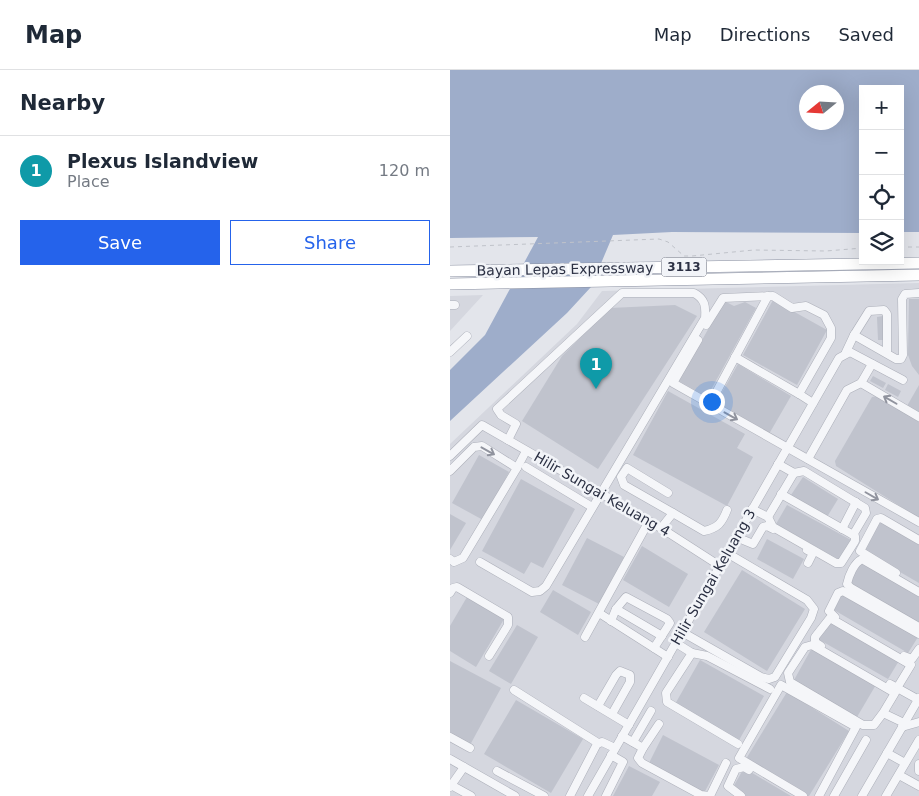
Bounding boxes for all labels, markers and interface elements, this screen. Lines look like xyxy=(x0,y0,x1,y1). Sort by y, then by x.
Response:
text: Map xyxy=(25,21,82,49)
text: Map xyxy=(654,24,692,45)
text: Directions xyxy=(720,24,810,45)
text: Saved xyxy=(838,24,894,45)
north arrow xyxy=(799,85,844,130)
map controls xyxy=(859,85,904,265)
button: + xyxy=(859,85,904,130)
text: Nearby xyxy=(20,91,105,115)
button: − xyxy=(859,130,904,175)
text: Plexus Islandview xyxy=(67,150,258,172)
text: 1 xyxy=(30,161,42,180)
text: 120 m xyxy=(379,161,430,180)
text: Place xyxy=(67,172,110,191)
button: locate xyxy=(859,175,904,220)
button: Save xyxy=(20,220,220,265)
button: Share xyxy=(230,220,430,265)
button: layers xyxy=(859,220,904,265)
road number: 3113 xyxy=(662,258,706,276)
street label: Bayan Lepas Expressway xyxy=(477,259,653,279)
pin: 1 xyxy=(580,348,612,389)
your location xyxy=(699,389,725,415)
one-way arrow xyxy=(882,395,897,405)
one-way arrow xyxy=(723,411,737,421)
one-way arrow xyxy=(480,446,495,456)
street label: Hilir Sungai Keluang 4 xyxy=(531,448,673,540)
one-way arrow xyxy=(865,491,880,501)
street label: Hilir Sungai Keluang 3 xyxy=(667,506,759,648)

